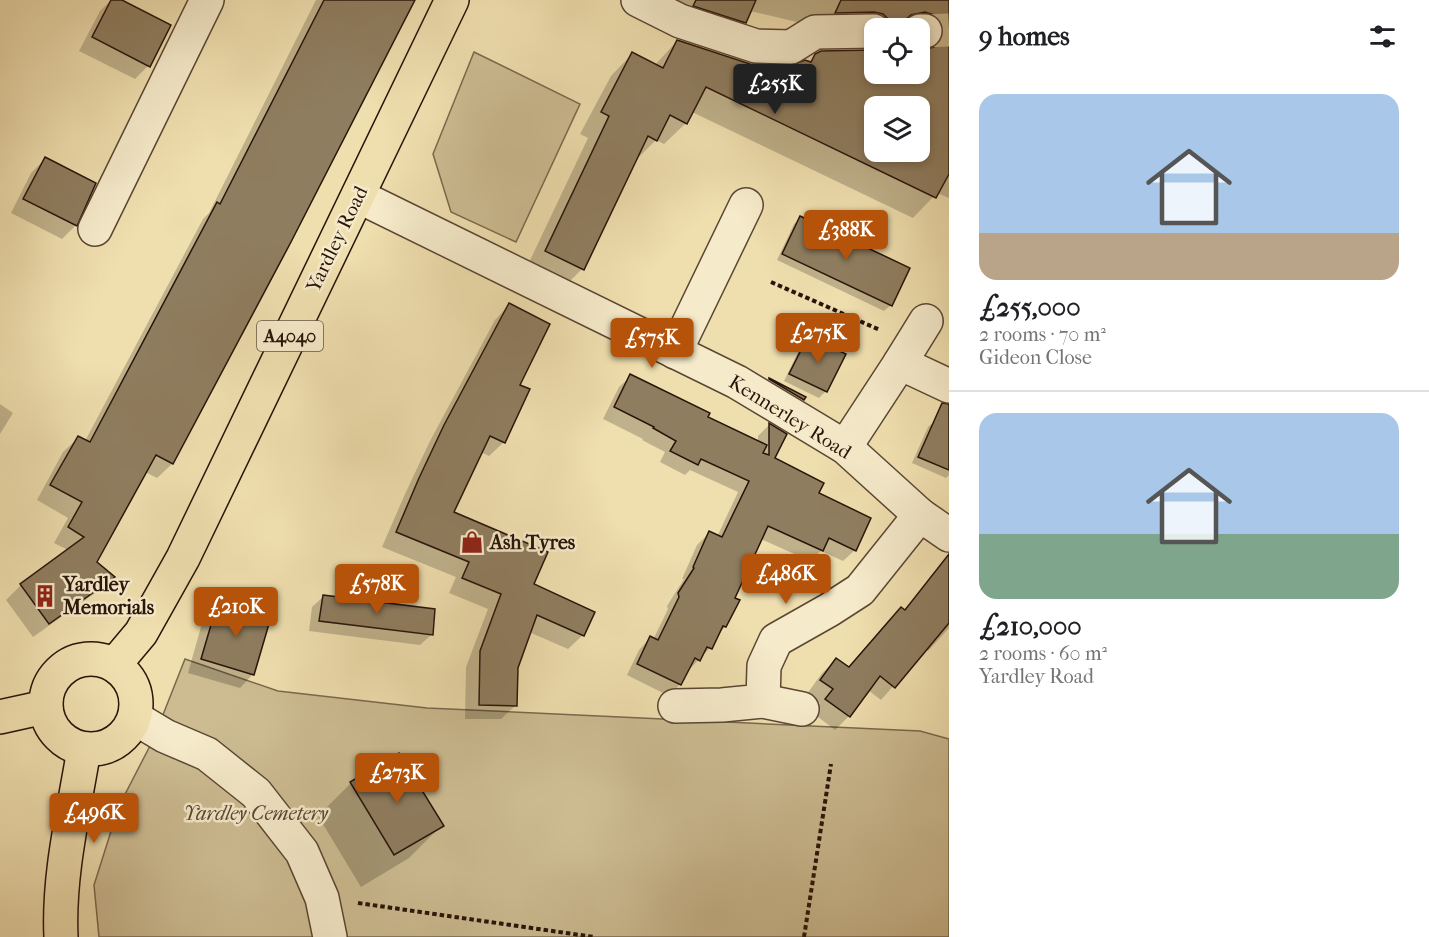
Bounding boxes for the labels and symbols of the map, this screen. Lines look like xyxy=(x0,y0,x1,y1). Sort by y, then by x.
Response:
pin: £255K xyxy=(733,64,817,115)
street label: Yardley Road xyxy=(301,181,373,297)
pin: £388K xyxy=(804,210,888,261)
pin: £275K xyxy=(776,313,860,364)
pin: £575K xyxy=(610,318,694,369)
road number: A4040 xyxy=(257,321,323,351)
street label: Kennerley Road xyxy=(725,370,856,464)
shop icon: Ash Tyres xyxy=(459,529,485,555)
place label: Ash Tyres xyxy=(488,531,576,554)
pin: £486K xyxy=(744,554,828,605)
pin: £578K xyxy=(335,564,419,615)
place label: Yardley Memorials xyxy=(62,573,155,619)
building icon: Yardley Memorials xyxy=(32,583,58,609)
pin: £210K xyxy=(194,587,278,638)
pin: £273K xyxy=(355,753,439,804)
pin: £496K xyxy=(52,793,136,844)
park label: Yardley Cemetery xyxy=(184,802,329,825)

